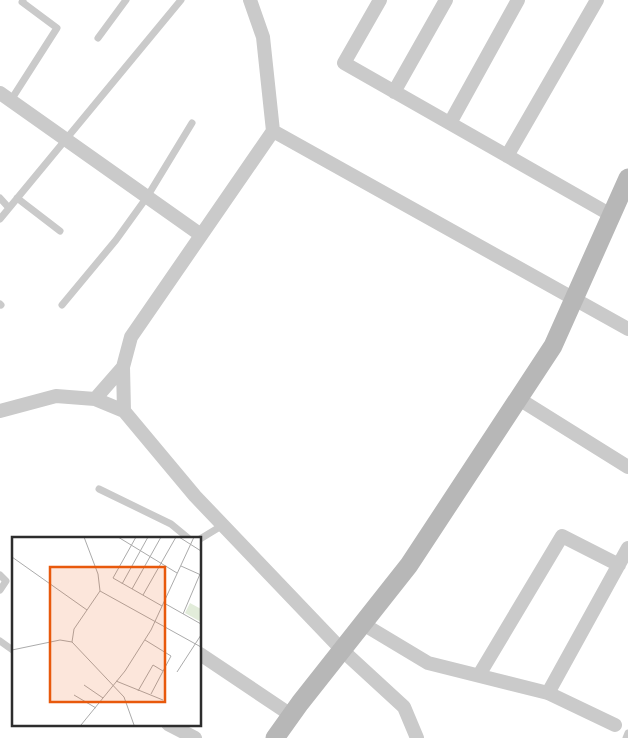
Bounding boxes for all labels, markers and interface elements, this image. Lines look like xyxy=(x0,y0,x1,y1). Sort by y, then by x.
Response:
inset map xyxy=(12,537,201,726)

